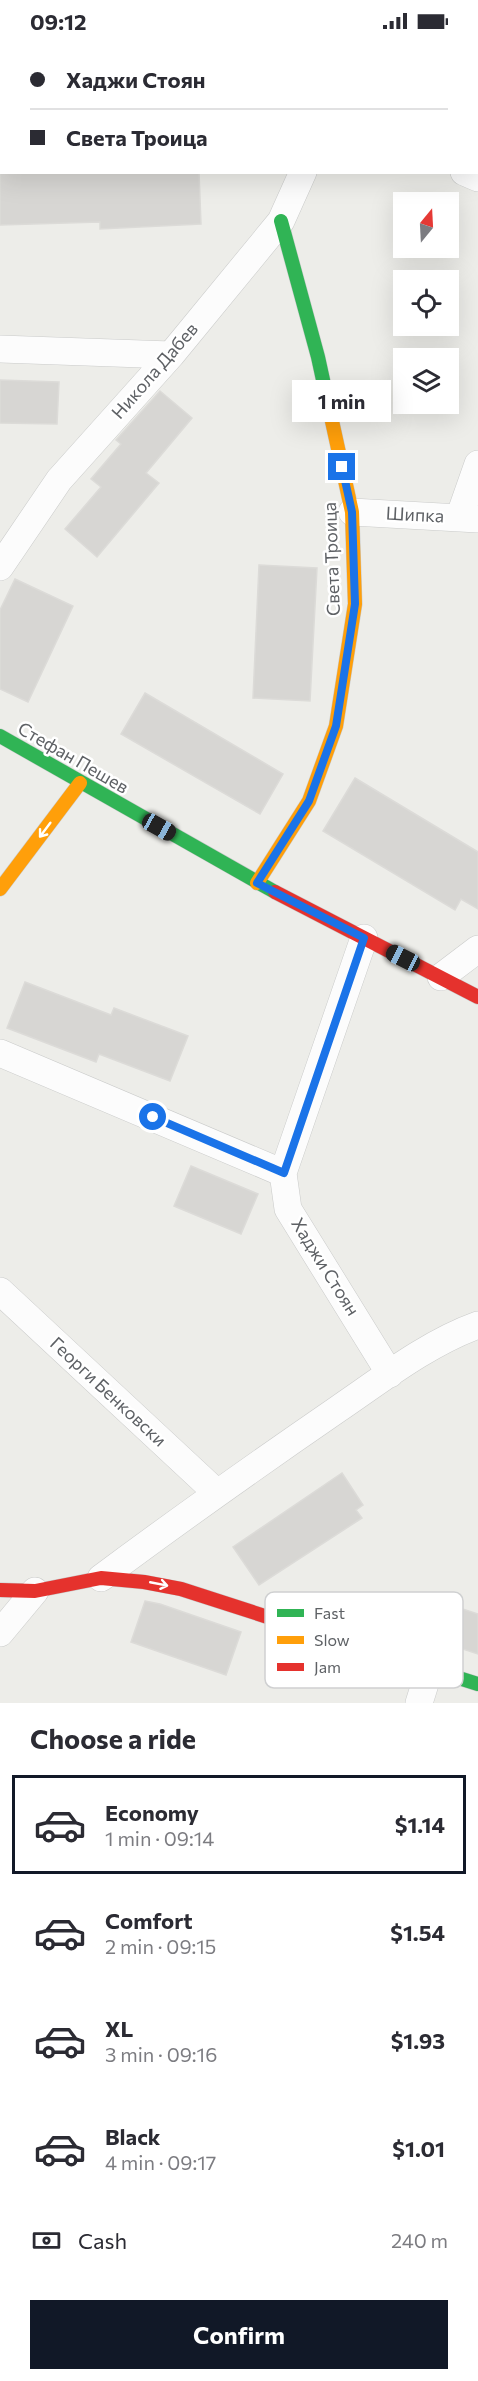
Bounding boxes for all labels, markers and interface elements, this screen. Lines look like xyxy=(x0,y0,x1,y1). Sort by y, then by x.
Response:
text: 09:12 xyxy=(30,8,87,35)
text: Хаджи Стоян xyxy=(66,66,206,93)
text: Света Троица xyxy=(66,124,208,151)
north arrow xyxy=(393,192,459,258)
map controls xyxy=(393,192,459,414)
button: locate xyxy=(393,270,459,336)
street label: Никола Дабев xyxy=(107,318,202,423)
button: layers xyxy=(393,348,459,414)
callout: 1 min xyxy=(292,380,392,422)
text: 1 min xyxy=(318,389,365,413)
route end xyxy=(328,453,355,480)
street label: Шипка xyxy=(385,501,445,527)
street label: Света Троица xyxy=(318,502,344,616)
street label: Стефан Пешев xyxy=(14,717,133,798)
car xyxy=(139,810,179,844)
one-way arrow xyxy=(38,821,51,837)
car xyxy=(383,942,423,974)
route start xyxy=(139,1103,166,1130)
street label: Хаджи Стоян xyxy=(287,1214,365,1319)
street label: Георги Бенковски xyxy=(46,1332,171,1451)
one-way arrow xyxy=(149,1579,168,1590)
legend xyxy=(265,1592,463,1688)
text: Fast xyxy=(314,1603,345,1622)
text: Slow xyxy=(314,1630,350,1649)
text: Jam xyxy=(314,1657,341,1676)
text: Choose a ride xyxy=(30,1722,196,1755)
icon: car xyxy=(33,1798,87,1852)
text: Economy xyxy=(105,1799,199,1826)
text: $1.14 xyxy=(395,1811,445,1838)
text: 1 min · 09:14 xyxy=(105,1826,214,1850)
icon: car xyxy=(33,1906,87,1960)
text: Comfort xyxy=(105,1907,193,1934)
text: $1.54 xyxy=(390,1919,445,1946)
text: 2 min · 09:15 xyxy=(105,1934,216,1958)
icon: car xyxy=(33,2014,87,2068)
text: XL xyxy=(105,2015,133,2042)
text: $1.93 xyxy=(391,2027,445,2054)
text: 3 min · 09:16 xyxy=(105,2042,217,2066)
icon: car xyxy=(33,2122,87,2176)
text: Black xyxy=(105,2123,160,2150)
text: $1.01 xyxy=(392,2135,445,2162)
text: 4 min · 09:17 xyxy=(105,2150,216,2174)
icon: cash xyxy=(30,2224,63,2257)
text: Cash xyxy=(78,2227,127,2254)
text: 240 m xyxy=(391,2228,448,2252)
button: Confirm xyxy=(30,2300,448,2369)

